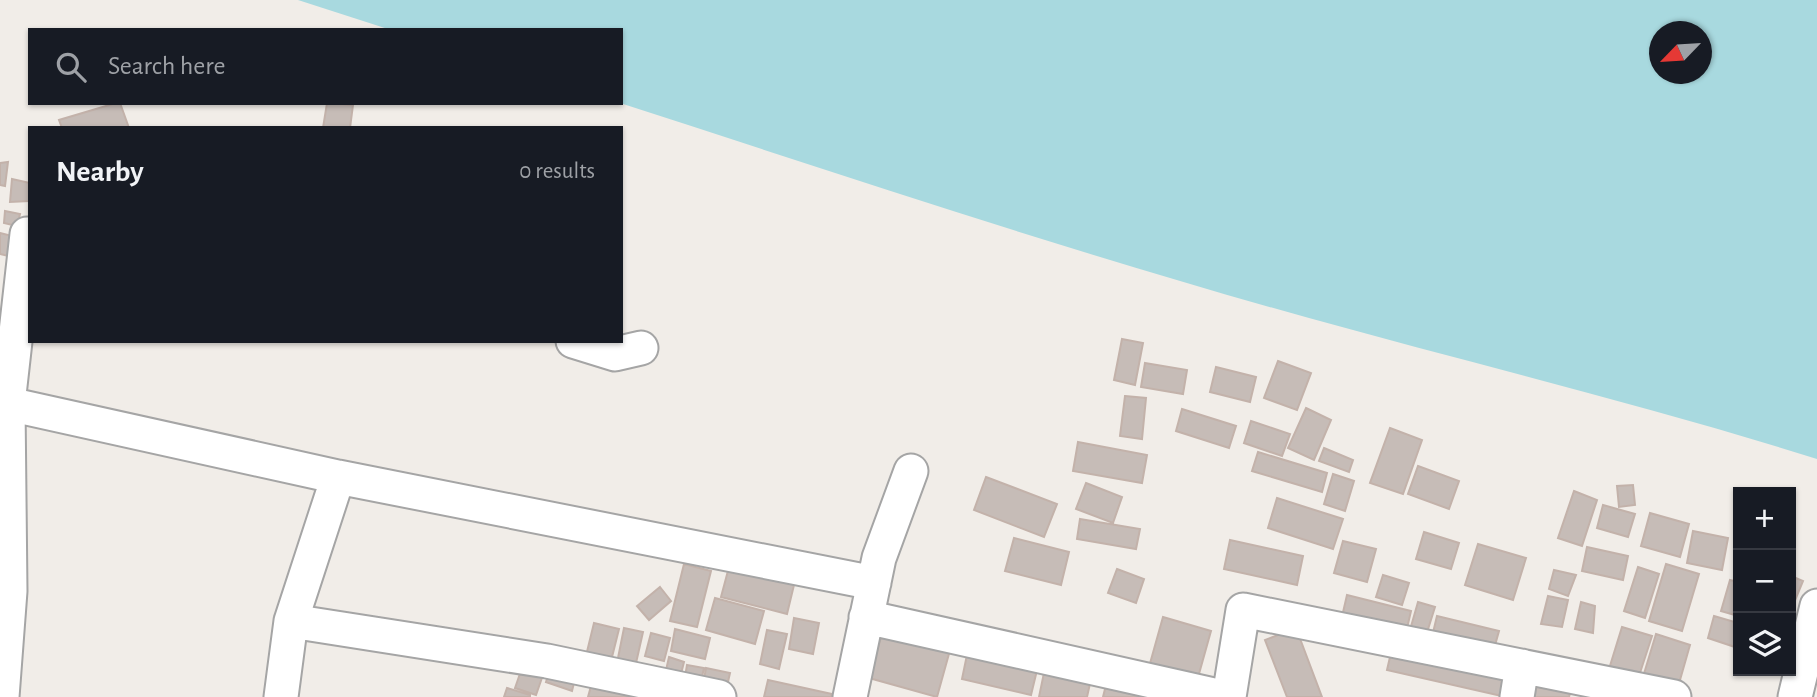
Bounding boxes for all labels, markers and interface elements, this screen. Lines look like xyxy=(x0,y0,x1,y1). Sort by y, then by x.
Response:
north arrow xyxy=(1649,21,1712,84)
search box xyxy=(28,28,623,105)
icon: search xyxy=(52,48,90,86)
text: Search here xyxy=(108,53,226,79)
text: Nearby xyxy=(56,157,144,187)
text: 0 results xyxy=(519,160,595,183)
map controls xyxy=(1733,487,1796,676)
button: + xyxy=(1733,487,1796,550)
button: − xyxy=(1733,550,1796,613)
button: layers xyxy=(1733,613,1796,676)

